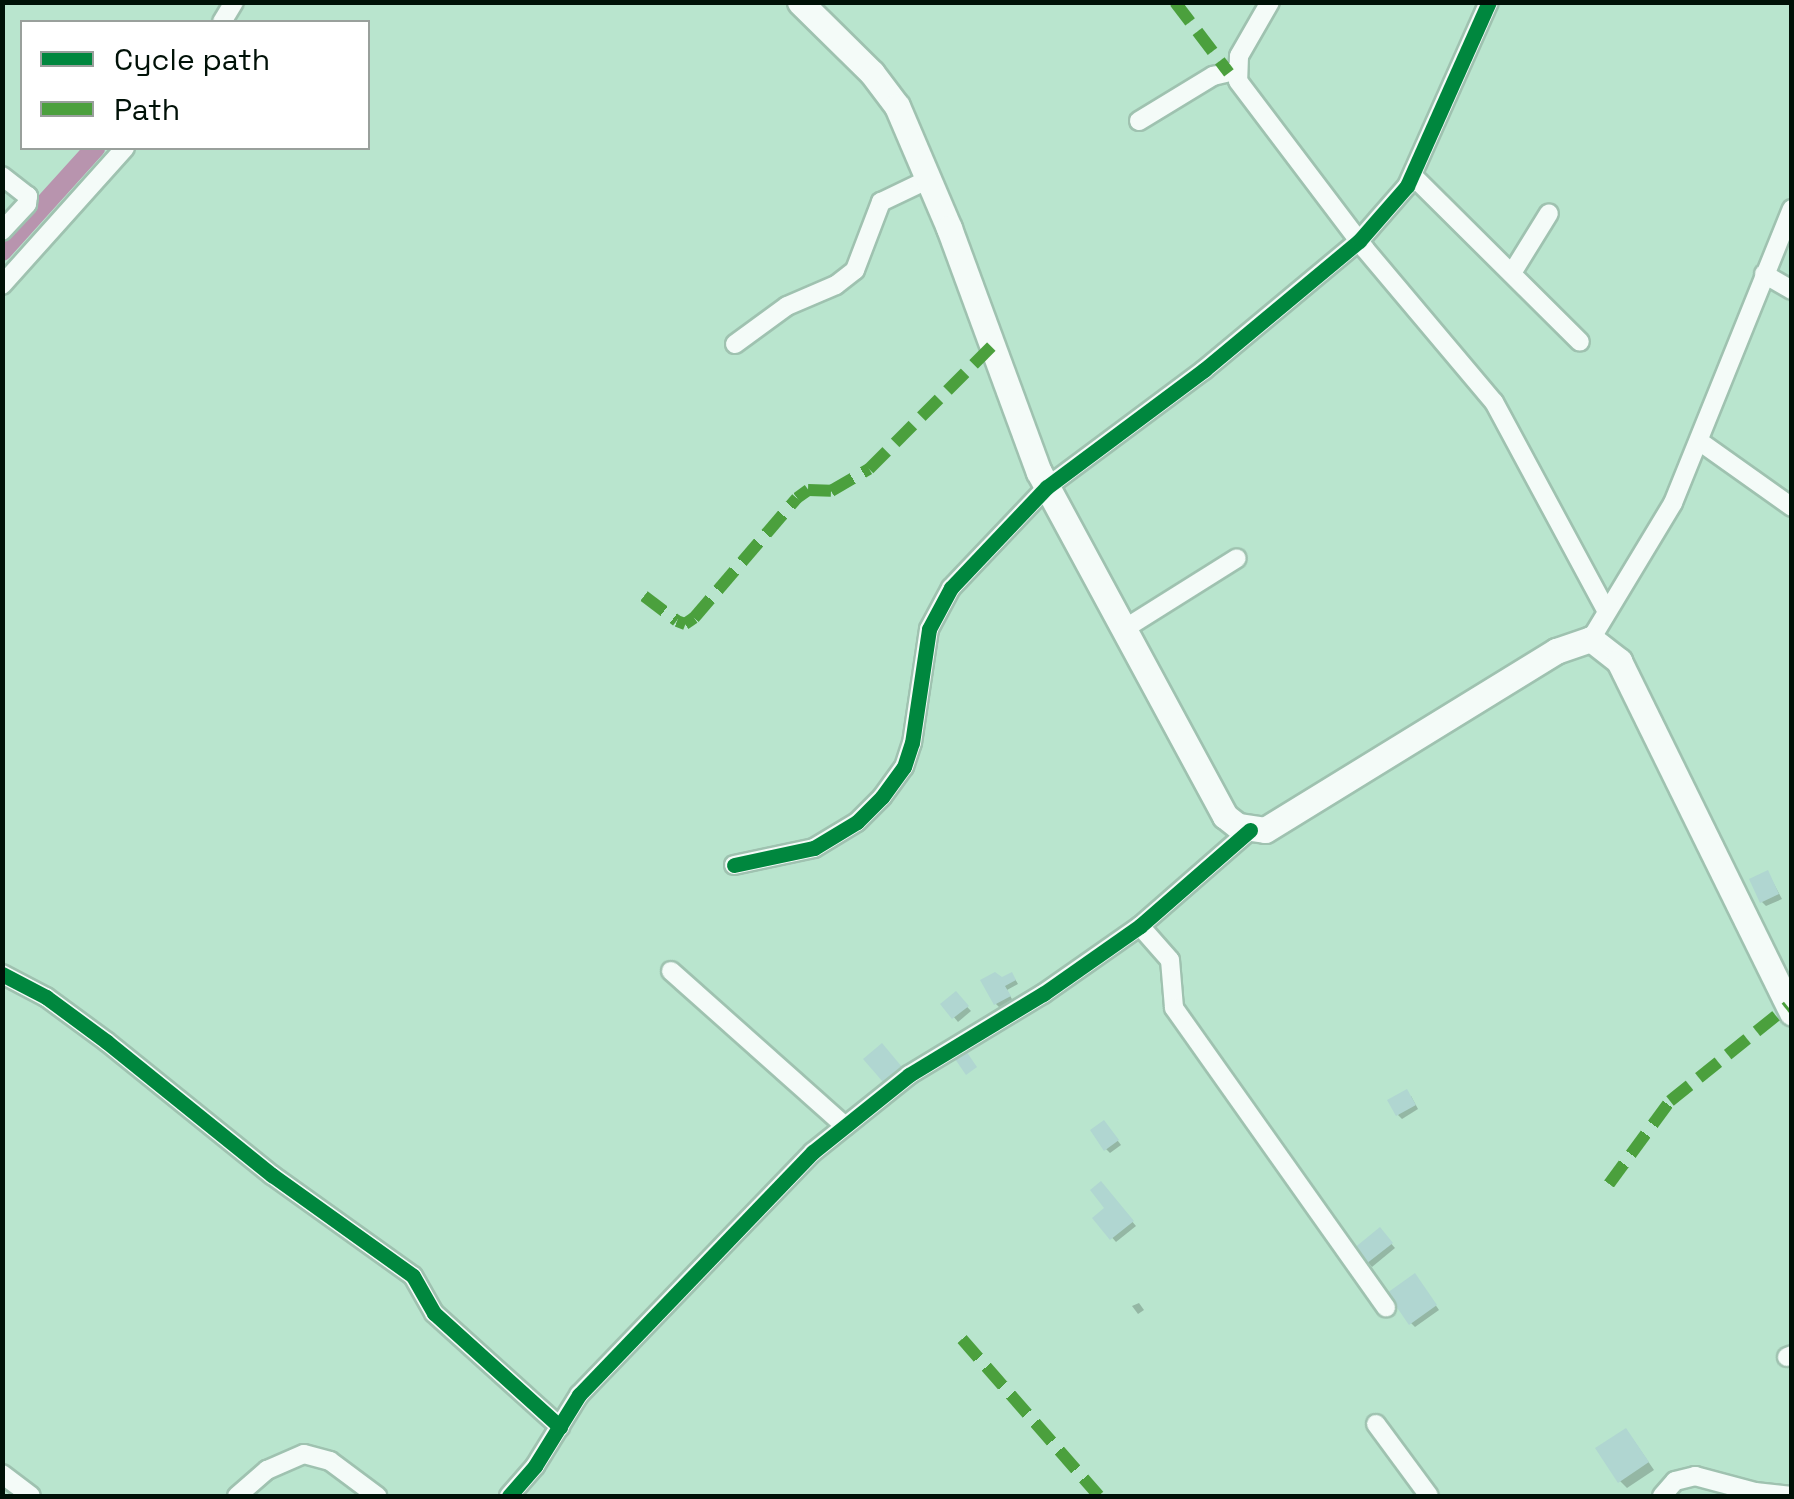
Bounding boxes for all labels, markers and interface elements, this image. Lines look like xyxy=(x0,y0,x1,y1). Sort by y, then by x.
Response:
legend xyxy=(20,20,370,150)
text: Cycle path xyxy=(114,40,270,79)
text: Path xyxy=(114,90,180,129)

